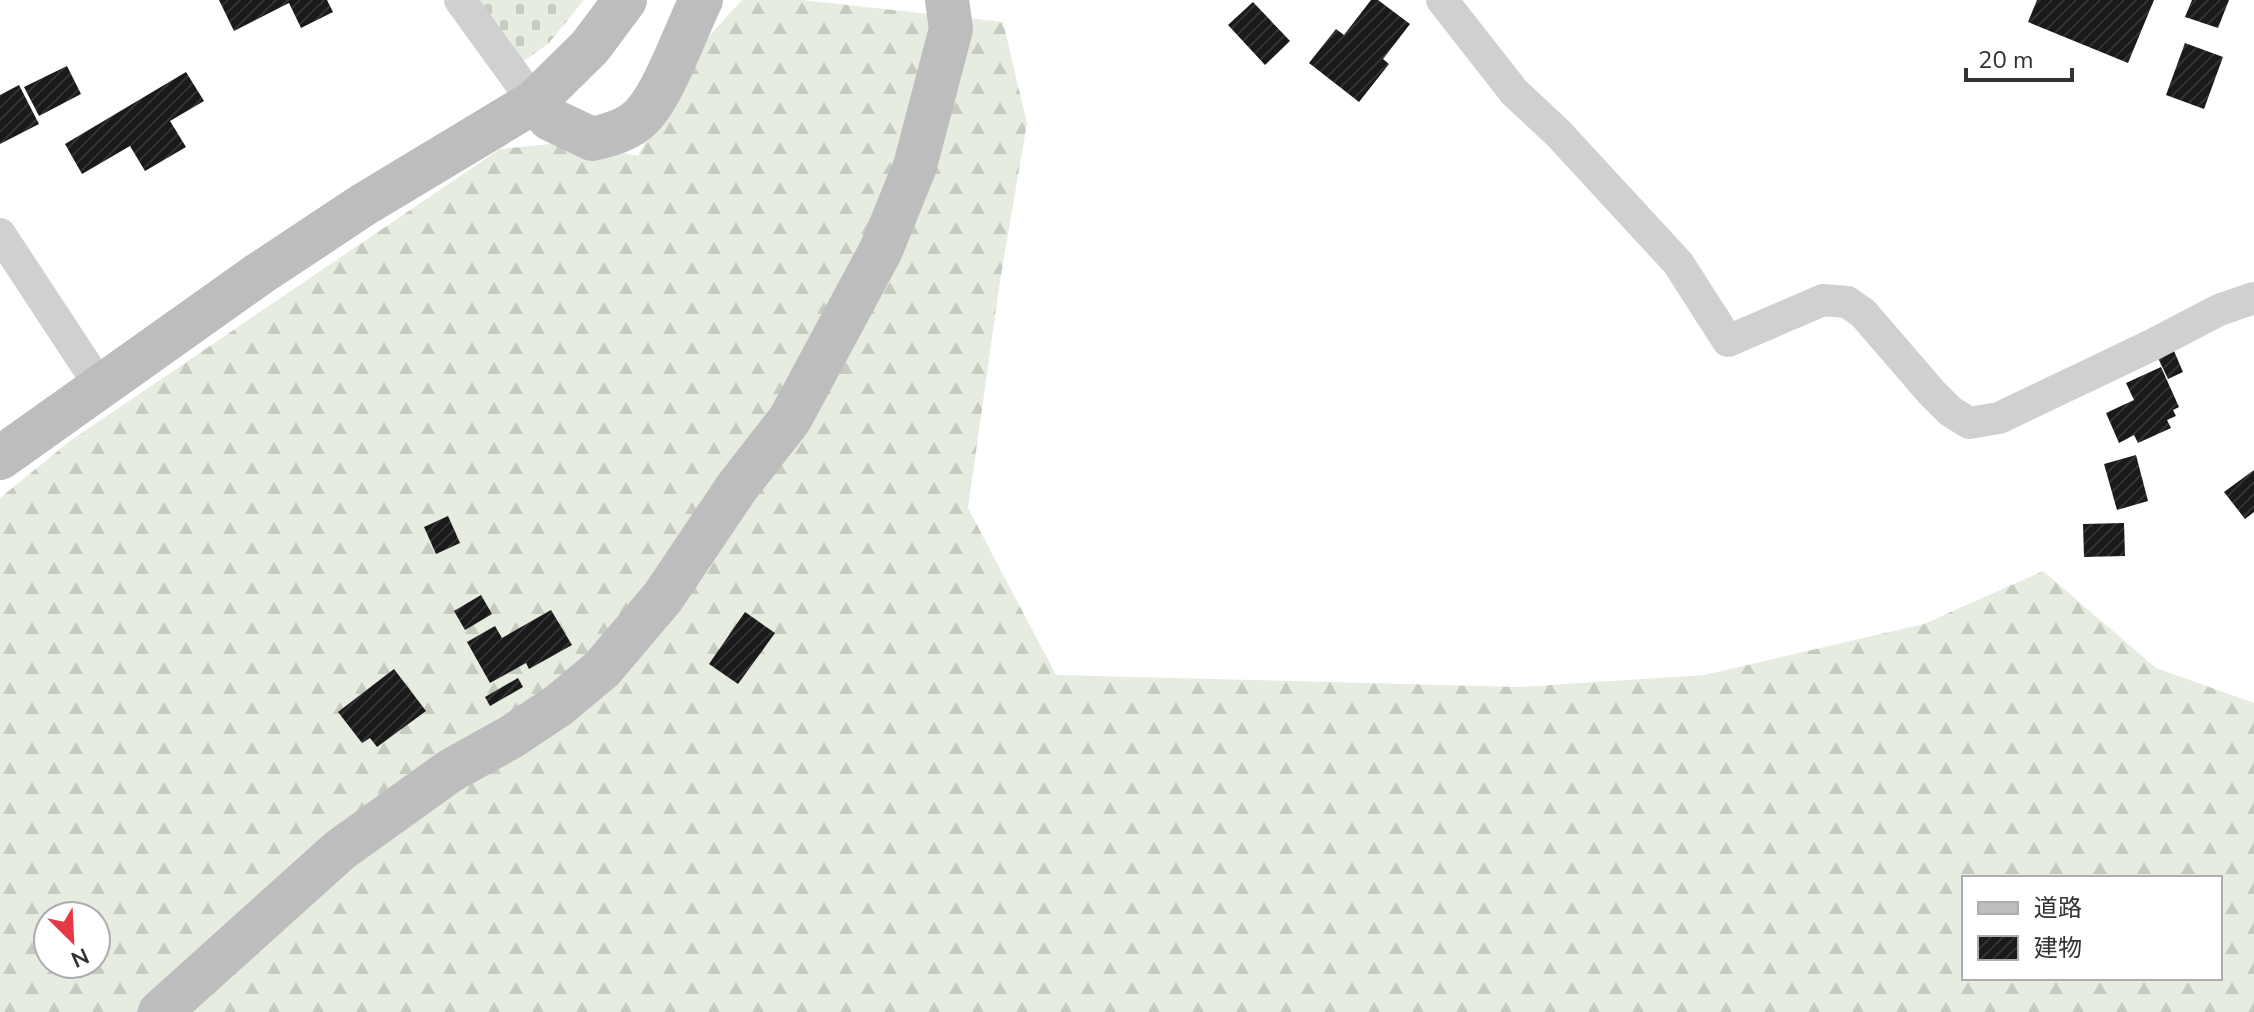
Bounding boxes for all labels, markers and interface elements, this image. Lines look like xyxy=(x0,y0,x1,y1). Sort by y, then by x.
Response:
scale bar xyxy=(1966,32,2072,82)
text: 20 m xyxy=(1978,44,2034,76)
legend xyxy=(1962,876,2222,980)
text: 道路 xyxy=(2034,892,2082,924)
north arrow xyxy=(32,900,112,980)
text: 建物 xyxy=(2034,932,2082,964)
text: N xyxy=(66,940,93,974)

